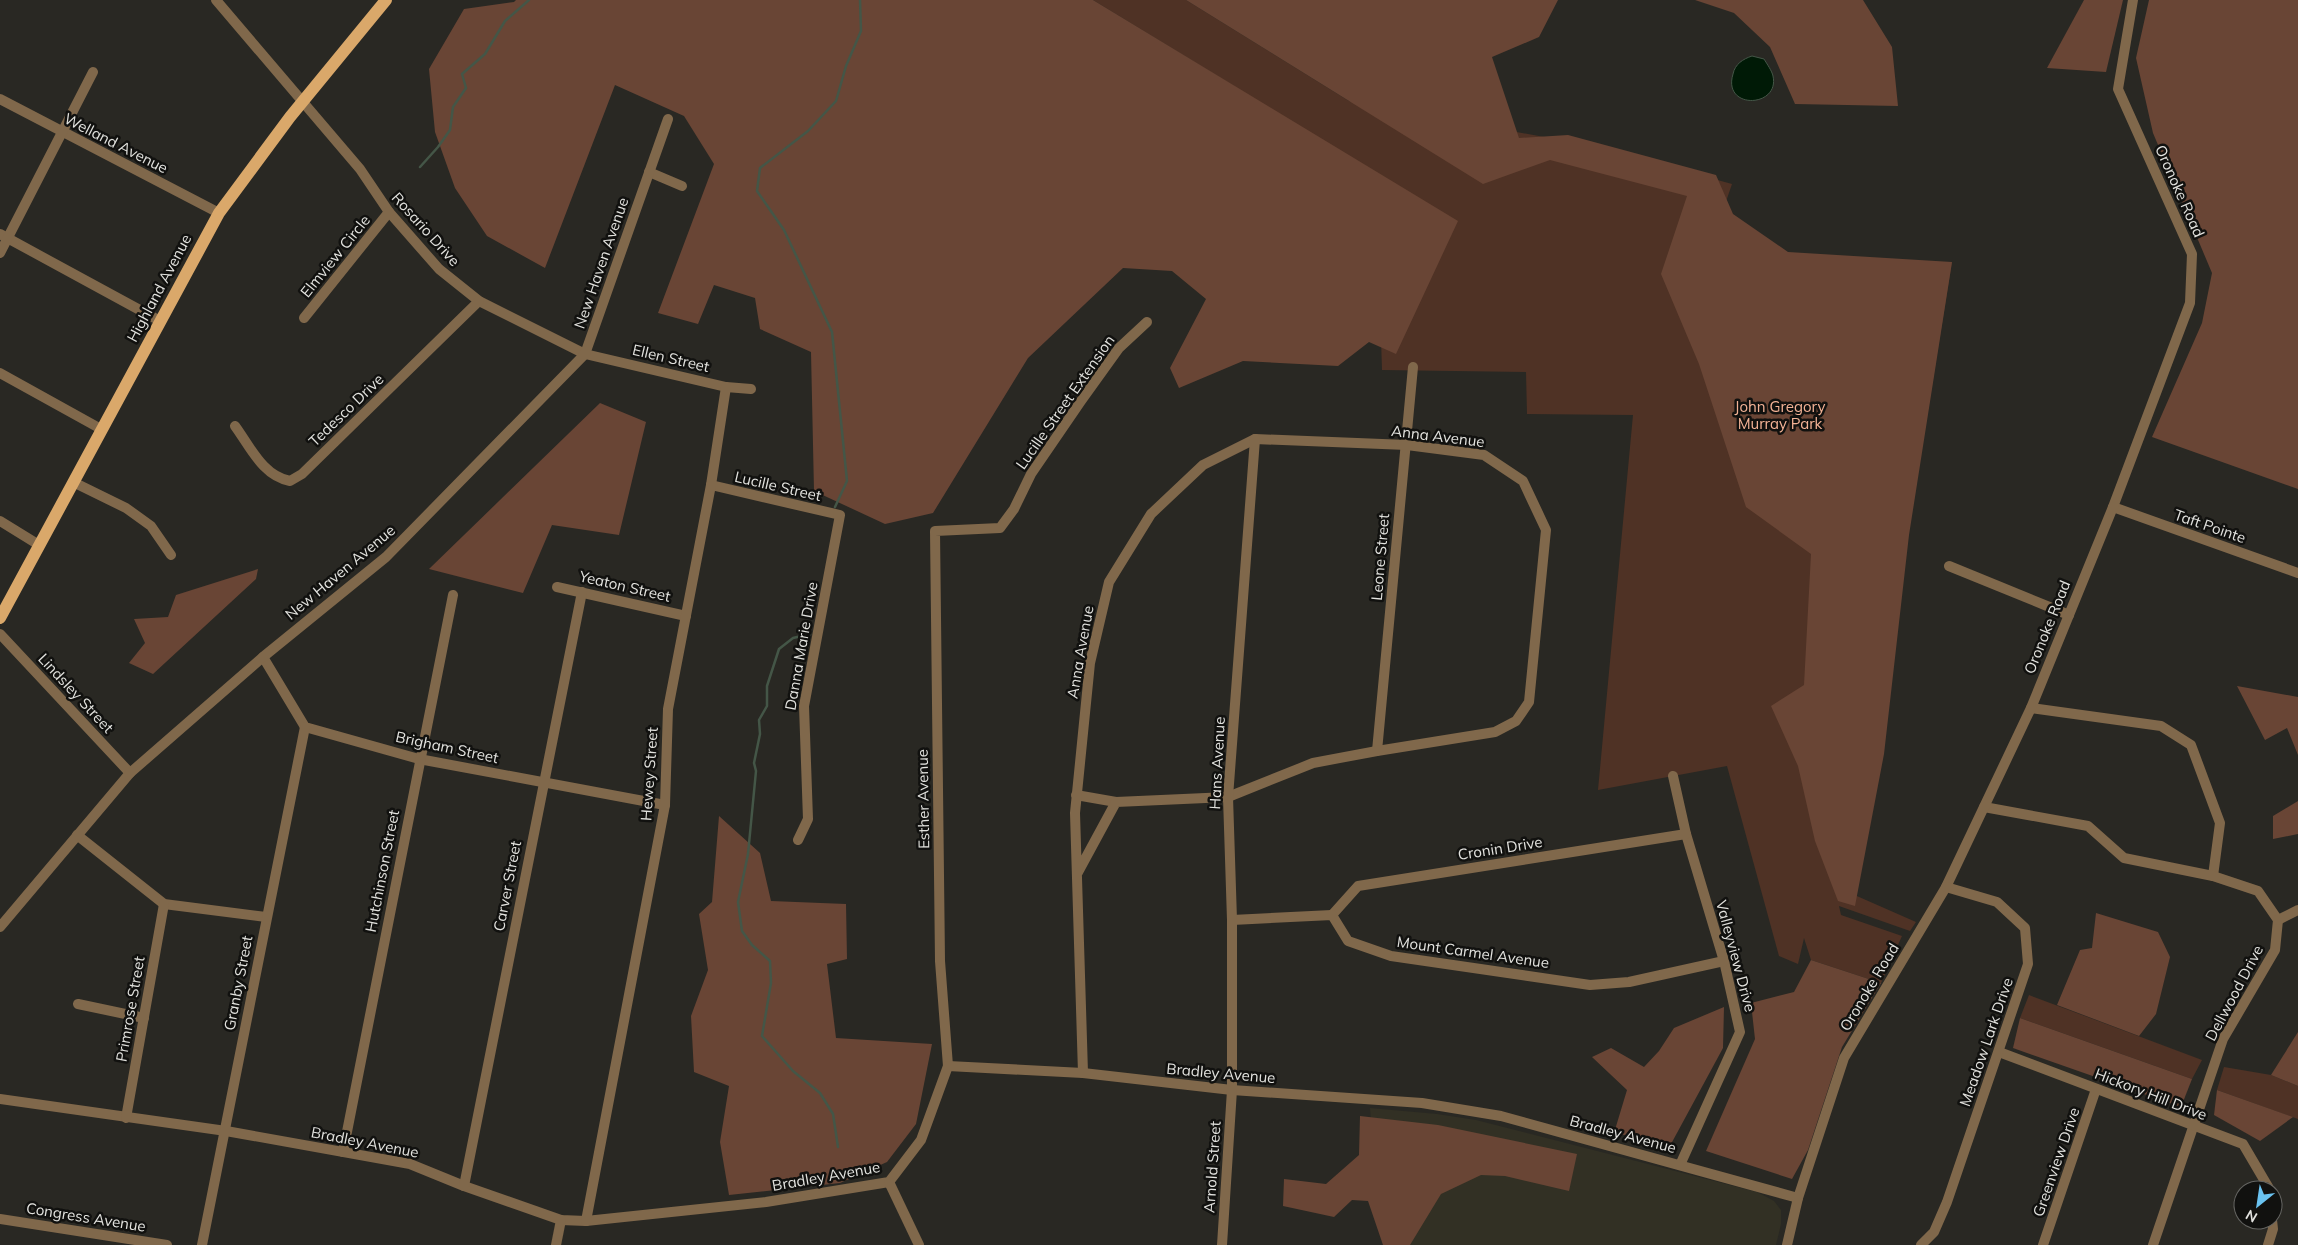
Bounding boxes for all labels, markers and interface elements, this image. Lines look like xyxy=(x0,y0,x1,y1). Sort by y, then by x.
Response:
street label: Welland Avenue xyxy=(61,109,171,177)
street label: Oronoke Road xyxy=(2151,142,2209,240)
street label: Rosario Drive xyxy=(388,188,464,270)
street label: New Haven Avenue xyxy=(570,195,632,331)
street label: Elmview Circle xyxy=(296,211,374,301)
street label: Highland Avenue xyxy=(123,231,195,345)
street label: Lucille Street Extension xyxy=(1011,331,1119,473)
street label: Ellen Street xyxy=(631,340,711,376)
street label: Tedesco Drive xyxy=(305,370,387,450)
park label: John Gregory Murray Park xyxy=(1735,397,1825,433)
street label: Anna Avenue xyxy=(1390,421,1486,451)
street label: Lucille Street xyxy=(733,467,823,505)
street label: Taft Pointe xyxy=(2172,505,2248,547)
street label: Leone Street xyxy=(1367,513,1393,601)
street label: New Haven Avenue xyxy=(281,520,399,624)
street label: Yeaton Street xyxy=(577,566,672,606)
street label: Oronoke Road xyxy=(2020,577,2074,677)
street label: Danna Marie Drive xyxy=(780,580,822,712)
street label: Anna Avenue xyxy=(1063,604,1097,700)
street label: Lindsley Street xyxy=(34,649,118,737)
street label: Hans Avenue xyxy=(1205,716,1229,810)
street label: Hewey Street xyxy=(636,726,662,822)
street label: Brigham Street xyxy=(394,727,500,767)
street label: Esther Avenue xyxy=(913,749,933,849)
street label: Hutchinson Street xyxy=(361,808,403,934)
street label: Cronin Drive xyxy=(1456,832,1544,864)
street label: Carver Street xyxy=(489,839,525,933)
street label: Valleyview Drive xyxy=(1712,898,1760,1014)
street label: Mount Carmel Avenue xyxy=(1396,932,1550,972)
street label: Granby Street xyxy=(219,934,257,1032)
street label: Oronoke Road xyxy=(1835,940,1903,1034)
street label: Dellwood Drive xyxy=(2201,942,2267,1044)
street label: Primrose Street xyxy=(111,955,149,1063)
street label: Meadow Lark Drive xyxy=(1955,975,2017,1109)
street label: Bradley Avenue xyxy=(1166,1059,1276,1087)
street label: Hickory Hill Drive xyxy=(2092,1064,2210,1124)
street label: Greenview Drive xyxy=(2028,1105,2084,1219)
street label: Bradley Avenue xyxy=(1568,1111,1678,1157)
street label: Arnold Street xyxy=(1199,1121,1225,1213)
street label: Bradley Avenue xyxy=(310,1122,420,1162)
street label: Bradley Avenue xyxy=(771,1157,881,1195)
north arrow xyxy=(2233,1180,2283,1230)
street label: Congress Avenue xyxy=(25,1198,147,1236)
text: N xyxy=(2242,1206,2261,1227)

